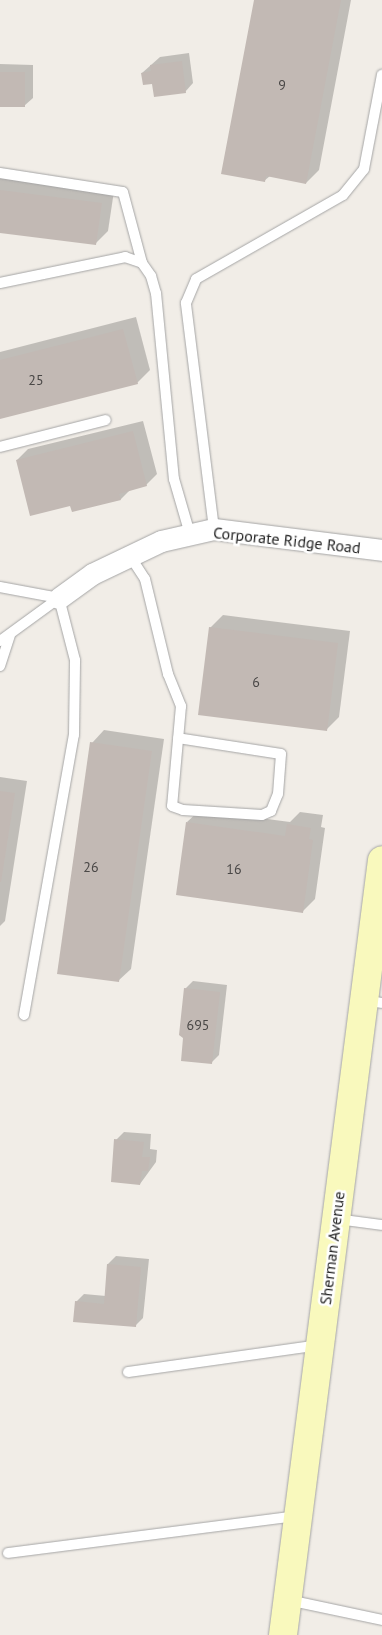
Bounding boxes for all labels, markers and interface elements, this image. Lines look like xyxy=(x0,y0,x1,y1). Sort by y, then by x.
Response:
house number: 9 xyxy=(278,77,286,93)
house number: 25 xyxy=(28,372,44,388)
street label: Corporate Ridge Road xyxy=(212,523,362,557)
house number: 6 xyxy=(252,674,260,690)
house number: 26 xyxy=(83,859,99,875)
house number: 16 xyxy=(226,861,242,877)
house number: 695 xyxy=(187,1017,209,1033)
street label: Sherman Avenue xyxy=(315,1190,349,1306)

